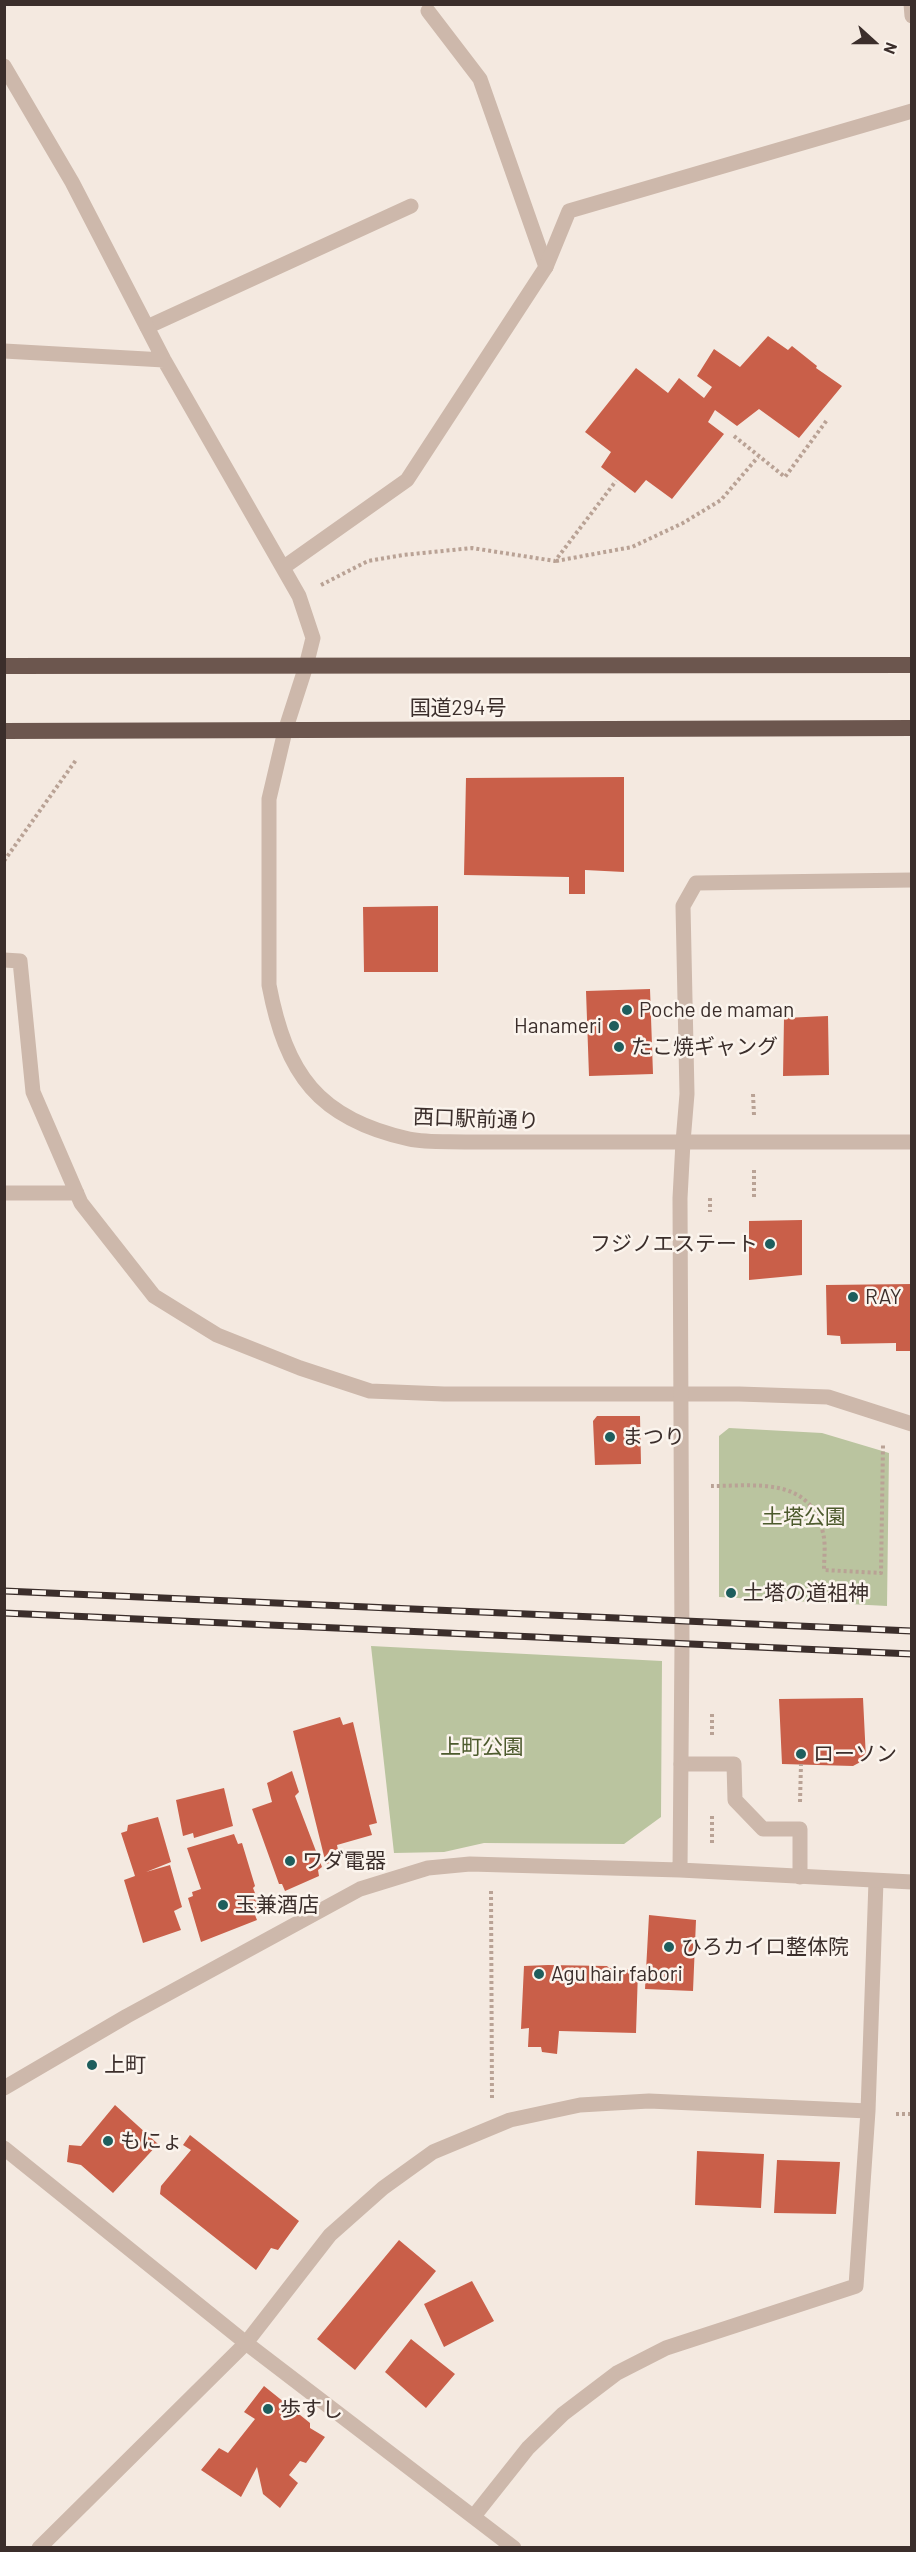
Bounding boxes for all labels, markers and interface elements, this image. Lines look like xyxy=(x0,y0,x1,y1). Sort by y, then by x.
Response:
north arrow xyxy=(844,12,904,72)
text: N xyxy=(880,40,902,57)
street label: 国道294号 xyxy=(410,695,506,721)
place label: Poche de maman xyxy=(639,997,794,1023)
marker: Poche de maman xyxy=(620,1003,634,1017)
place label: Hanameri xyxy=(514,1013,602,1039)
marker: Hanameri xyxy=(607,1019,621,1033)
place label: たこ焼ギャング xyxy=(631,1034,778,1060)
marker: たこ焼ギャング xyxy=(612,1040,626,1054)
street label: 西口駅前通り xyxy=(413,1104,539,1134)
place label: フジノエステート xyxy=(590,1231,758,1257)
marker: フジノエステート xyxy=(763,1237,777,1251)
place label: RAY xyxy=(865,1284,902,1310)
marker: RAY xyxy=(846,1290,860,1304)
place label: まつり xyxy=(622,1424,685,1450)
marker: まつり xyxy=(603,1430,617,1444)
park label: 土塔公園 xyxy=(762,1504,846,1530)
place label: 土塔の道祖神 xyxy=(743,1580,869,1606)
marker: 土塔の道祖神 xyxy=(724,1586,738,1600)
park label: 上町公園 xyxy=(440,1734,524,1760)
place label: ローソン xyxy=(813,1741,897,1767)
marker: ローソン xyxy=(794,1747,808,1761)
place label: ワダ電器 xyxy=(302,1848,386,1874)
marker: ワダ電器 xyxy=(283,1854,297,1868)
place label: 玉兼酒店 xyxy=(235,1892,319,1918)
marker: 玉兼酒店 xyxy=(216,1898,230,1912)
place label: ひろカイロ整体院 xyxy=(681,1934,849,1960)
marker: ひろカイロ整体院 xyxy=(662,1940,676,1954)
place label: Agu hair fabori xyxy=(551,1961,683,1987)
marker: Agu hair fabori xyxy=(532,1967,546,1981)
place label: 上町 xyxy=(104,2052,146,2078)
marker: 上町 xyxy=(85,2058,99,2072)
place label: もにょ xyxy=(120,2128,183,2154)
marker: もにょ xyxy=(101,2134,115,2148)
place label: 歩すし xyxy=(280,2396,343,2422)
marker: 歩すし xyxy=(261,2402,275,2416)

